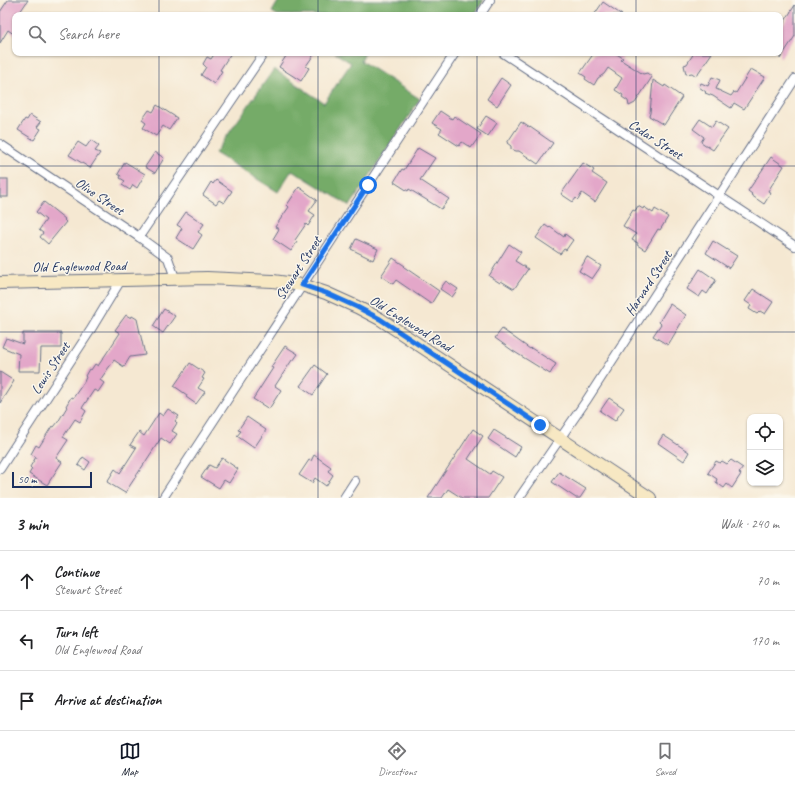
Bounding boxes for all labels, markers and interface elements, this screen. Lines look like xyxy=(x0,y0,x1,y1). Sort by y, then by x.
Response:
search box xyxy=(12,12,783,56)
icon: search xyxy=(26,23,48,45)
text: Search here xyxy=(58,25,119,44)
street label: Cedar Street xyxy=(626,116,687,164)
street label: Olive Street xyxy=(72,174,128,220)
route start xyxy=(359,176,377,194)
street label: Stewart Street xyxy=(272,232,326,303)
street label: Harvard Street xyxy=(621,247,676,319)
street label: Old Englewood Road xyxy=(32,257,128,276)
street label: Old Englewood Road xyxy=(367,291,457,357)
street label: Lewis Street xyxy=(27,338,74,398)
map controls xyxy=(747,414,783,486)
button: locate xyxy=(747,414,783,450)
route end xyxy=(531,416,549,434)
button: layers xyxy=(747,450,783,486)
scale bar xyxy=(12,470,92,489)
text: 50 m xyxy=(18,472,37,486)
text: 3 min xyxy=(16,514,49,535)
text: Walk · 240 m xyxy=(720,516,779,532)
text: Continue xyxy=(54,563,99,582)
icon: ahead xyxy=(16,570,38,592)
text: 70 m xyxy=(757,573,779,589)
text: Stewart Street xyxy=(54,582,121,598)
text: Turn left xyxy=(54,623,97,642)
icon: left xyxy=(16,630,38,652)
text: 170 m xyxy=(751,633,779,649)
text: Old Englewood Road xyxy=(54,642,141,658)
icon: arrive xyxy=(16,690,38,712)
text: Arrive at destination xyxy=(54,691,161,710)
tab: Map xyxy=(119,740,141,778)
tab: Directions xyxy=(378,740,417,778)
tab: Saved xyxy=(654,740,676,778)

